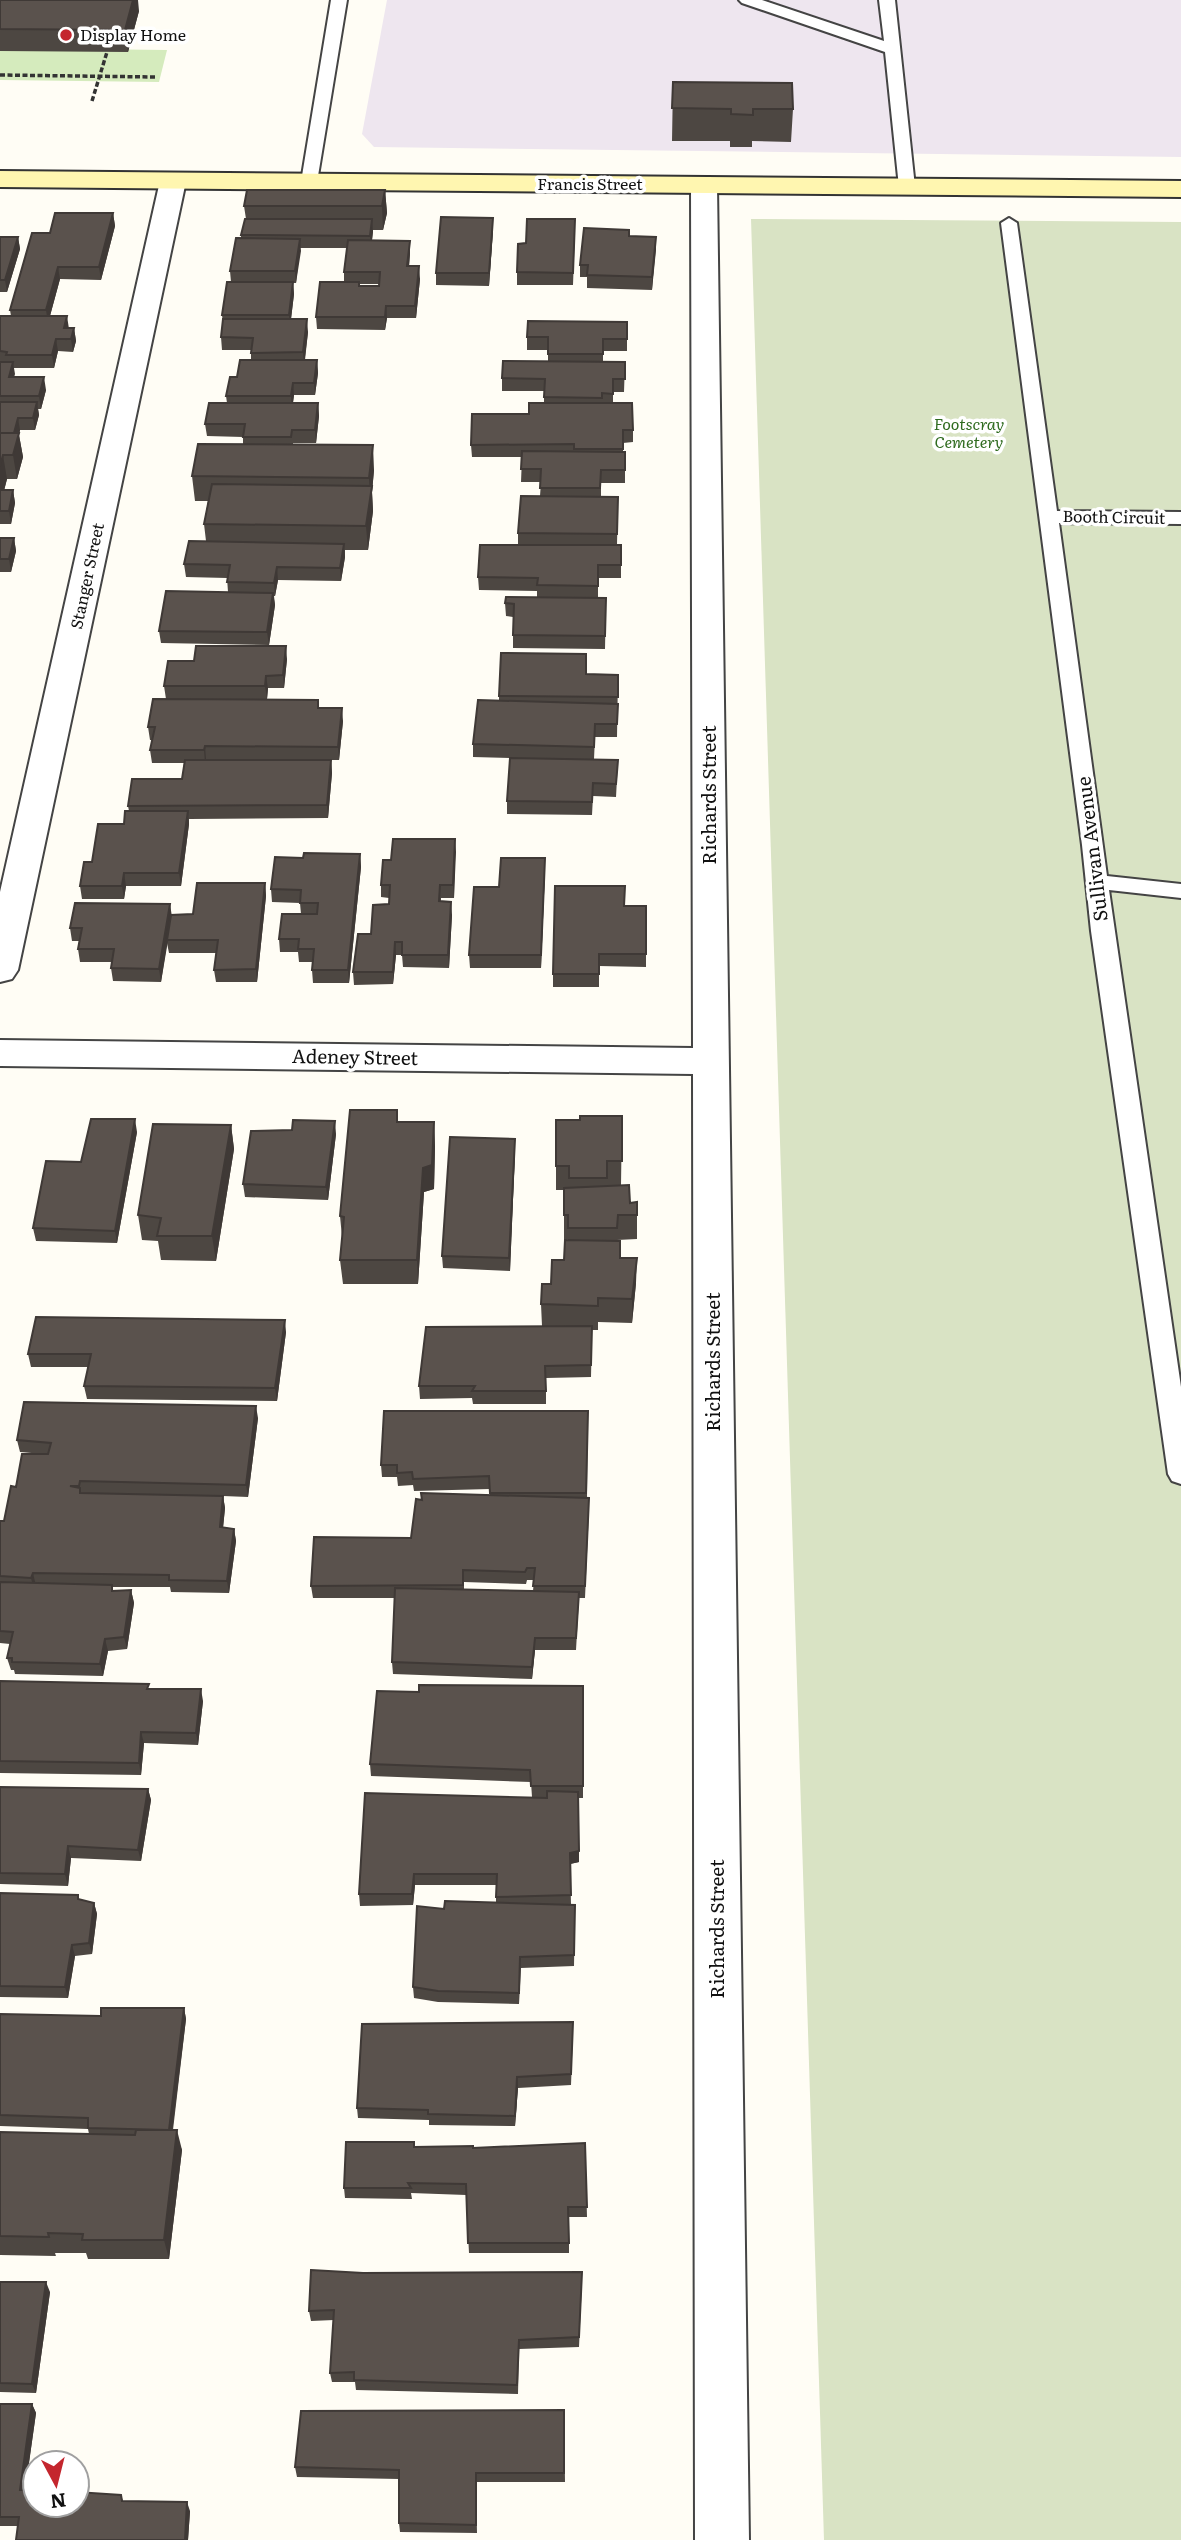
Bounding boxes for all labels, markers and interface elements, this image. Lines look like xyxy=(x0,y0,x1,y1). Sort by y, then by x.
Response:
place label: Display Home xyxy=(80,22,186,46)
marker: Display Home xyxy=(58,27,74,43)
street label: Francis Street xyxy=(537,171,643,195)
park label: Footscray Cemetery xyxy=(934,411,1004,453)
street label: Booth Circuit xyxy=(1062,503,1166,529)
street label: Stanger Street xyxy=(63,520,109,631)
street label: Richards Street xyxy=(694,725,722,865)
street label: Sullivan Avenue xyxy=(1068,775,1114,923)
street label: Adeney Street xyxy=(292,1041,419,1071)
street label: Richards Street xyxy=(698,1292,726,1432)
street label: Richards Street xyxy=(702,1859,730,1999)
north arrow xyxy=(21,2449,91,2519)
text: N xyxy=(49,2487,68,2517)

